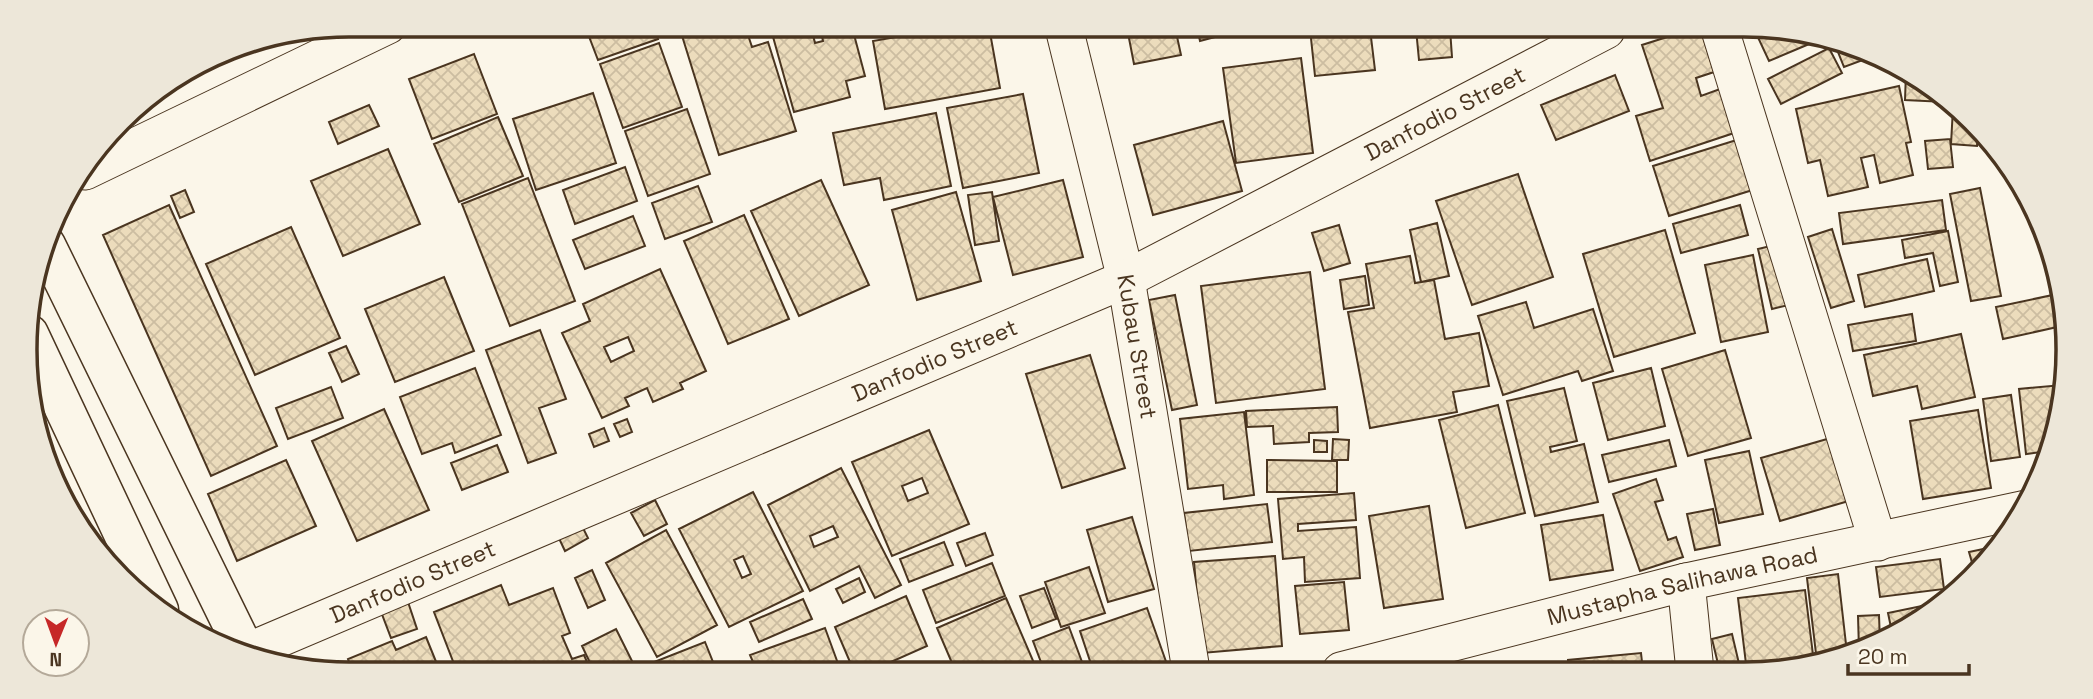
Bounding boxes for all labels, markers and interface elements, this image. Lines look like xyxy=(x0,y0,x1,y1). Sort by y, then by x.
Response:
street label: Danfodio Street xyxy=(1359,60,1530,168)
street label: Kubau Street xyxy=(1110,272,1164,421)
street label: Danfodio Street xyxy=(847,312,1022,409)
street label: Danfodio Street xyxy=(325,533,500,630)
street label: Mustapha Salihawa Road xyxy=(1544,539,1820,632)
north arrow xyxy=(21,608,91,678)
scale bar xyxy=(1848,632,1969,676)
text: 20 m xyxy=(1858,643,1908,670)
text: N xyxy=(49,647,62,672)

